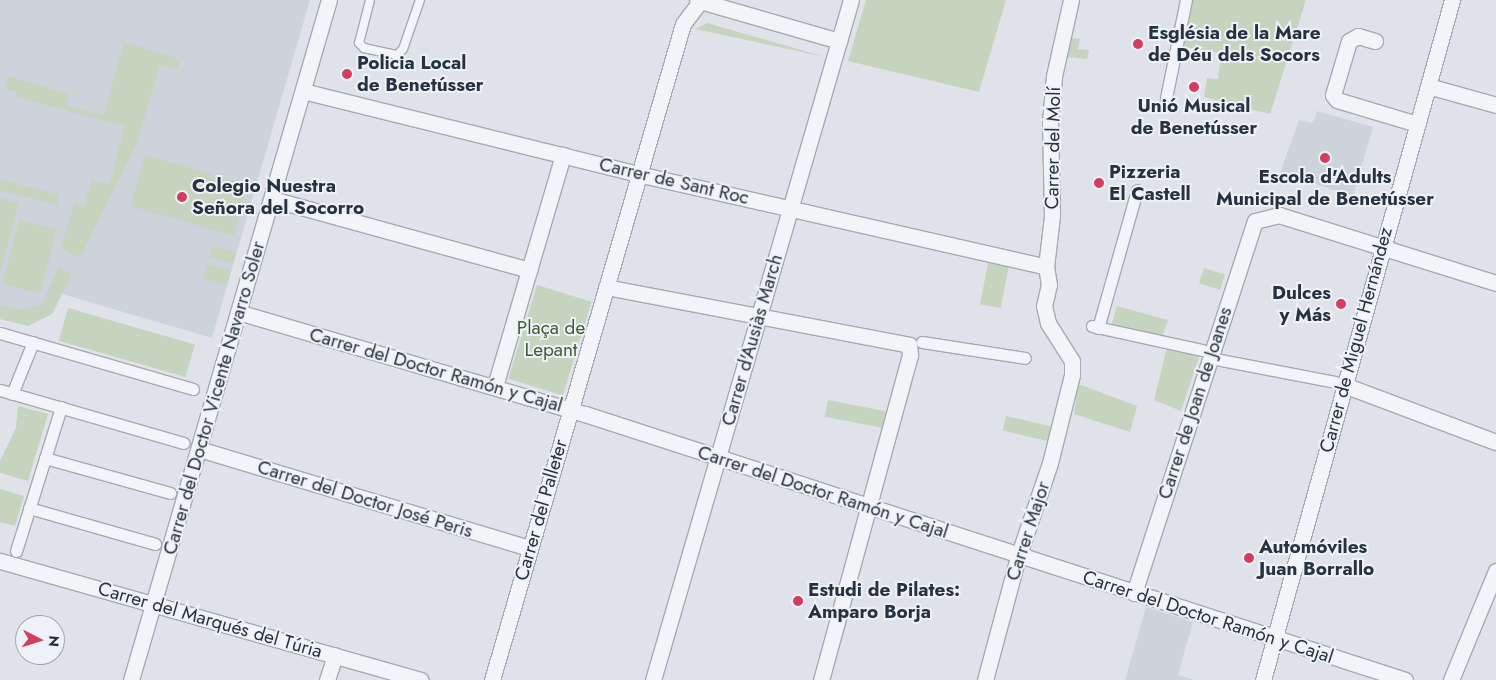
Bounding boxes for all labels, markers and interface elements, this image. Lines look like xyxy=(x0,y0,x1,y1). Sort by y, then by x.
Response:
place label: Església de la Mare de Déu dels Socors xyxy=(1148,22,1321,66)
marker: Església de la Mare de Déu dels Socors xyxy=(1132,38,1144,50)
place label: Policia Local de Benetússer xyxy=(357,52,484,96)
marker: Policia Local de Benetússer xyxy=(341,68,353,80)
marker: Unió Musical de Benetússer xyxy=(1188,81,1200,93)
street label: Carrer del Molí xyxy=(1041,86,1065,210)
place label: Unió Musical de Benetússer xyxy=(1131,95,1257,139)
marker: Escola d'Adults Municipal de Benetússer xyxy=(1319,152,1331,164)
street label: Carrer de Sant Roc xyxy=(597,153,751,209)
place label: Pizzeria El Castell xyxy=(1109,161,1191,205)
place label: Escola d'Adults Municipal de Benetússer xyxy=(1216,166,1434,210)
place label: Colegio Nuestra Señora del Socorro xyxy=(192,175,364,219)
marker: Pizzeria El Castell xyxy=(1093,177,1105,189)
marker: Colegio Nuestra Señora del Socorro xyxy=(176,191,188,203)
street label: Carrer de Miguel Hernández xyxy=(1315,225,1397,455)
street label: Carrer del Doctor Vicente Navarro Soler xyxy=(158,239,270,557)
street label: Carrer d'Ausiàs March xyxy=(717,252,787,428)
place label: Dulces y Más xyxy=(1272,282,1331,326)
marker: Dulces y Más xyxy=(1335,298,1347,310)
street label: Carrer de Joan de Joanes xyxy=(1153,304,1237,502)
park label: Plaça de Lepant xyxy=(517,317,585,361)
street label: Carrer del Doctor Ramón y Cajal xyxy=(307,323,565,417)
street label: Carrer del Palleter xyxy=(510,437,572,583)
street label: Carrer del Doctor Ramón y Cajal xyxy=(695,441,951,543)
street label: Carrer del Doctor José Peris xyxy=(255,455,475,543)
street label: Carrer Major xyxy=(1001,478,1055,584)
place label: Automóviles Juan Borrallo xyxy=(1259,536,1374,580)
marker: Automóviles Juan Borrallo xyxy=(1243,552,1255,564)
street label: Carrer del Doctor Ramón y Cajal xyxy=(1080,566,1336,668)
street label: Carrer del Marqués del Túria xyxy=(95,577,325,663)
place label: Estudi de Pilates: Amparo Borja xyxy=(808,579,960,623)
marker: Estudi de Pilates: Amparo Borja xyxy=(792,595,804,607)
north arrow xyxy=(15,615,65,665)
text: N xyxy=(43,635,64,648)

